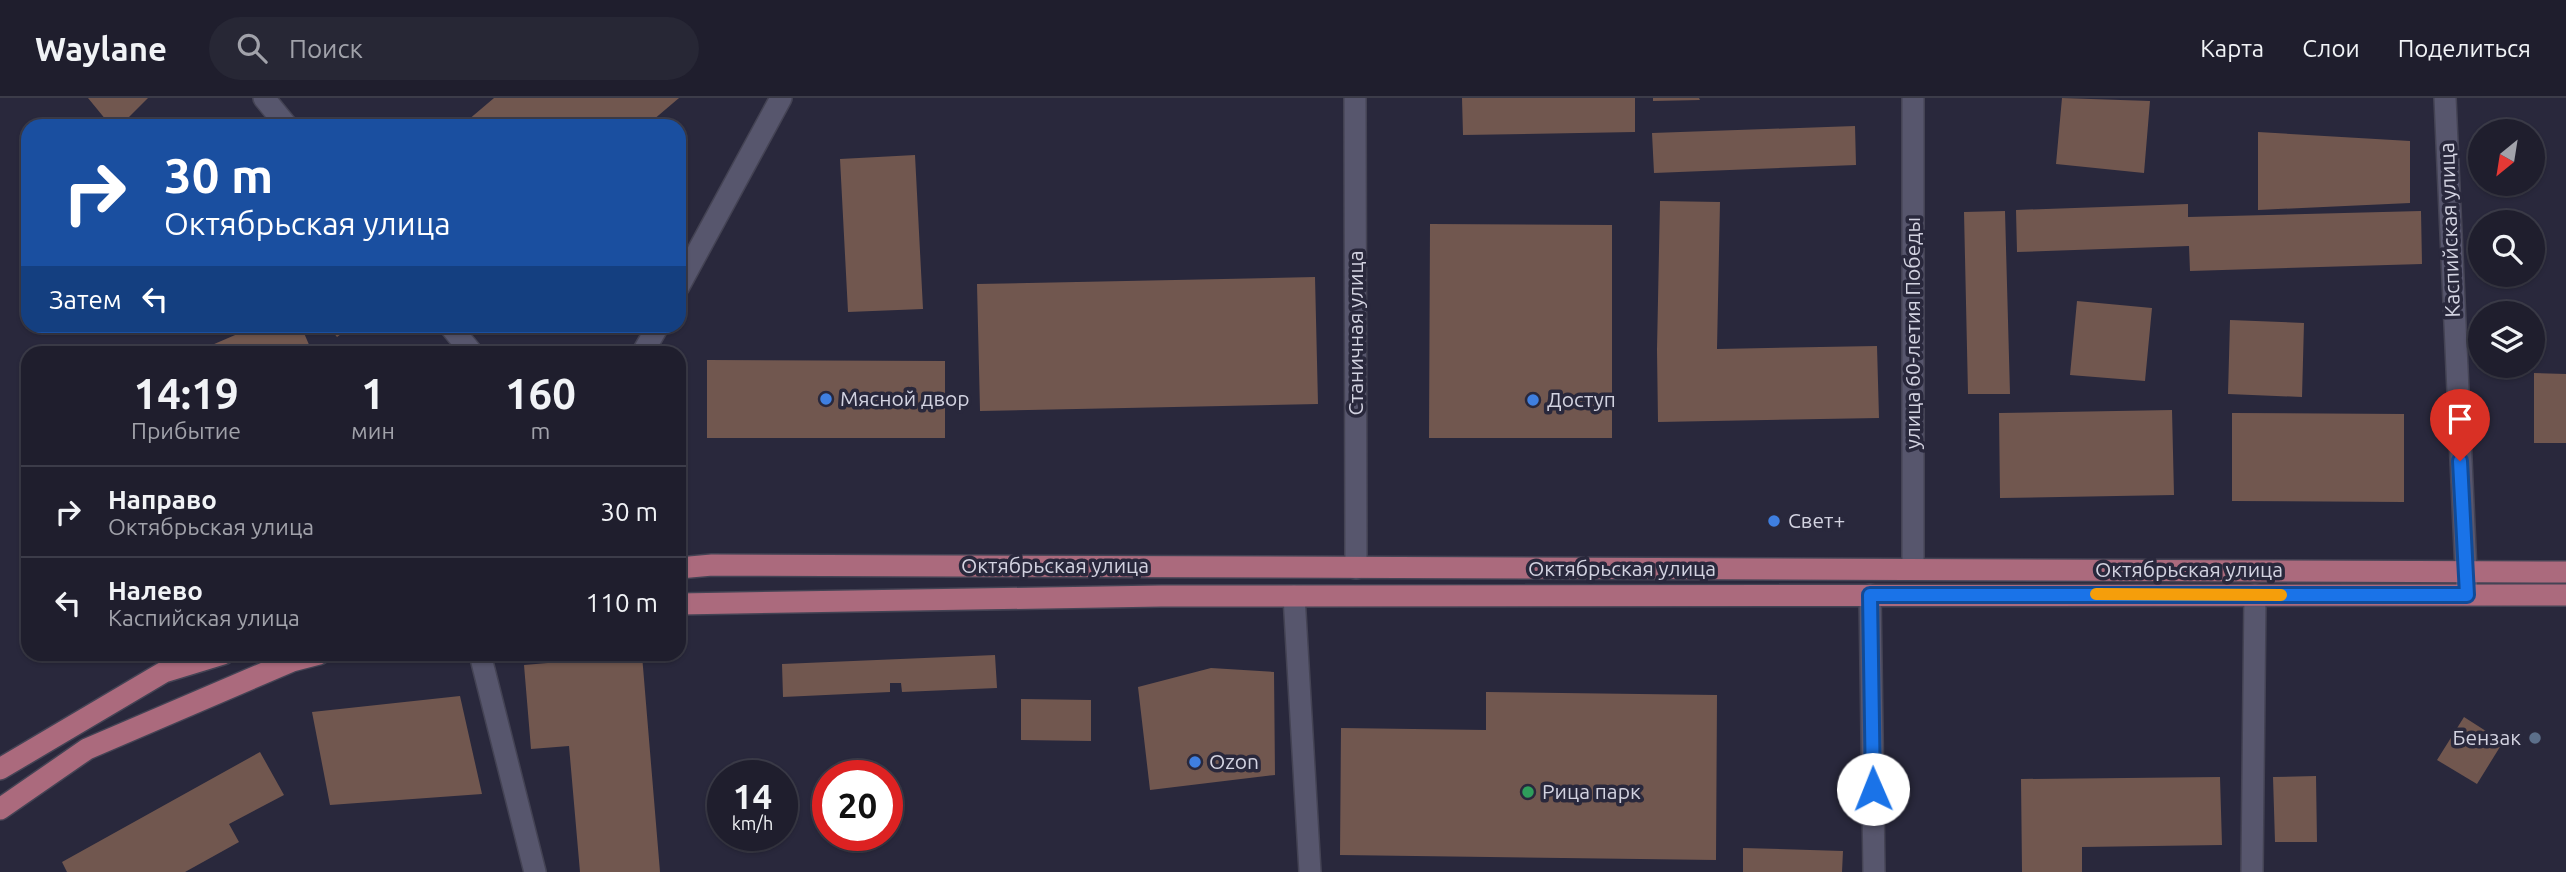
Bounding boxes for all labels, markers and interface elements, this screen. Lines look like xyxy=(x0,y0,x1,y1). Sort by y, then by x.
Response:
search box xyxy=(209,17,699,80)
icon: search xyxy=(233,29,271,67)
text: Waylane xyxy=(35,30,167,67)
text: Поиск xyxy=(289,34,363,63)
text: Карта xyxy=(2200,35,2264,62)
text: Слои xyxy=(2302,35,2360,62)
text: Поделиться xyxy=(2398,35,2531,62)
north arrow xyxy=(2468,119,2544,196)
map controls xyxy=(2468,119,2545,378)
street label: Каспийская улица xyxy=(2434,142,2464,318)
icon: right xyxy=(49,147,140,238)
text: 30 m xyxy=(164,147,273,202)
text: Октябрьская улица xyxy=(164,205,451,241)
button: search xyxy=(2468,210,2545,287)
street label: улица 60-летия Победы xyxy=(1900,217,1924,449)
street label: Станичная улица xyxy=(1343,251,1367,415)
icon: left xyxy=(136,280,174,318)
text: Затем xyxy=(49,285,122,314)
button: layers xyxy=(2468,301,2545,378)
text: 14:19 xyxy=(133,370,239,417)
text: 1 xyxy=(361,370,385,417)
text: 160 xyxy=(505,370,576,417)
place label: Мясной двор xyxy=(840,386,970,410)
place label: Доступ xyxy=(1547,387,1616,411)
pin xyxy=(2430,389,2490,461)
marker: Мясной двор xyxy=(818,391,834,407)
marker: Доступ xyxy=(1525,392,1541,408)
icon: arrive xyxy=(2441,400,2479,438)
text: Прибытие xyxy=(131,418,241,443)
text: мин xyxy=(351,418,395,443)
text: m xyxy=(530,418,550,443)
text: Направо xyxy=(108,485,217,514)
icon: right xyxy=(49,493,87,531)
text: 30 m xyxy=(600,497,658,526)
place label: Свет+ xyxy=(1788,508,1845,532)
marker: Свет+ xyxy=(1766,513,1782,529)
text: Октябрьская улица xyxy=(108,514,314,539)
street label: Октябрьская улица xyxy=(961,553,1149,577)
street label: Октябрьская улица xyxy=(1528,556,1716,580)
street label: Октябрьская улица xyxy=(2095,557,2283,581)
text: Налево xyxy=(108,576,203,605)
icon: left xyxy=(49,584,87,622)
text: 110 m xyxy=(586,588,658,617)
text: Каспийская улица xyxy=(108,605,300,630)
place label: Бензак xyxy=(2453,725,2521,749)
marker: Бензак xyxy=(2527,730,2543,746)
place label: Ozon xyxy=(1209,749,1259,773)
position arrow xyxy=(1836,752,1910,826)
marker: Ozon xyxy=(1187,754,1203,770)
speed limit sign: 20 xyxy=(812,760,903,851)
text: 14 xyxy=(733,776,772,816)
place label: Рица парк xyxy=(1542,779,1641,803)
marker: Рица парк xyxy=(1520,784,1536,800)
text: km/h xyxy=(732,813,773,833)

